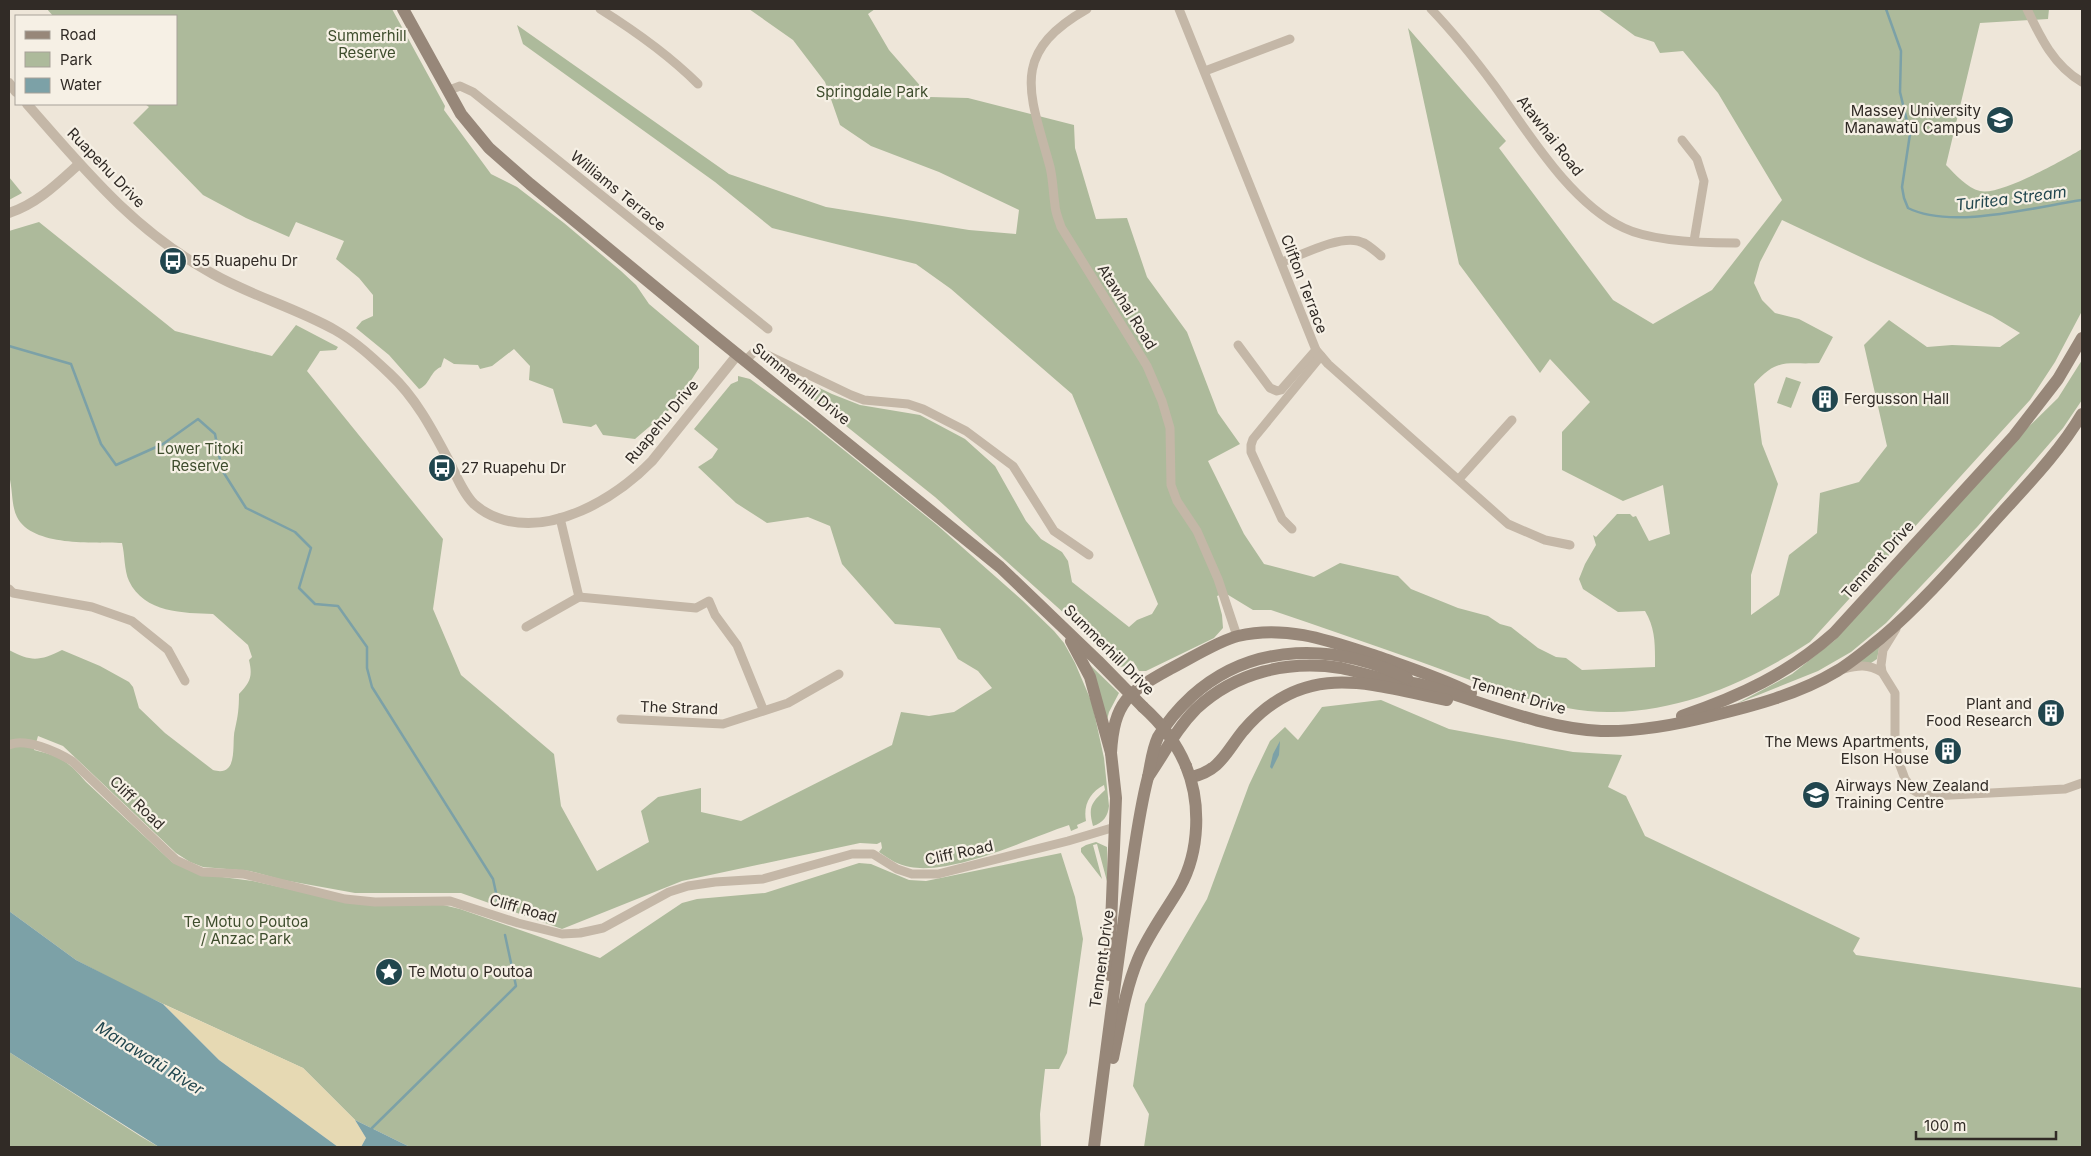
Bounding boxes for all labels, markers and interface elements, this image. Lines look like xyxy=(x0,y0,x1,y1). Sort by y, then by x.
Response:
legend xyxy=(15,15,178,105)
text: Road xyxy=(60,25,96,44)
park label: Summerhill Reserve xyxy=(327,26,407,62)
text: Park xyxy=(60,50,93,69)
text: Water xyxy=(60,75,102,94)
park label: Springdale Park xyxy=(816,82,929,101)
street label: Atawhai Road xyxy=(1513,92,1588,180)
place label: Massey University Manawatū Campus xyxy=(1845,101,1982,137)
school or university icon: Massey University Manawatū Campus xyxy=(1985,105,2015,135)
street label: Ruapehu Drive xyxy=(63,124,149,212)
street label: Williams Terrace xyxy=(567,146,670,235)
water label: Turitea Stream xyxy=(1954,181,2068,215)
street label: Clifton Terrace xyxy=(1277,232,1332,336)
bus stop icon: 55 Ruapehu Dr xyxy=(158,246,188,276)
place label: 55 Ruapehu Dr xyxy=(192,251,298,270)
street label: Atawhai Road xyxy=(1094,261,1161,353)
street label: Summerhill Drive xyxy=(748,338,854,429)
street label: Ruapehu Drive xyxy=(621,376,702,468)
building icon: Fergusson Hall xyxy=(1810,384,1840,414)
place label: Fergusson Hall xyxy=(1844,389,1949,408)
park label: Lower Titoki Reserve xyxy=(157,439,243,475)
bus stop icon: 27 Ruapehu Dr xyxy=(427,453,457,483)
place label: 27 Ruapehu Dr xyxy=(461,458,567,477)
street label: Tennent Drive xyxy=(1837,517,1918,603)
street label: Summerhill Drive xyxy=(1060,600,1159,699)
street label: Tennent Drive xyxy=(1468,673,1568,718)
place label: Plant and Food Research xyxy=(1926,694,2032,730)
street label: The Strand xyxy=(640,697,718,718)
building icon: Plant and Food Research xyxy=(2036,698,2066,728)
place label: The Mews Apartments, Elson House xyxy=(1764,732,1929,768)
building icon: The Mews Apartments, Elson House xyxy=(1933,736,1963,766)
street label: Cliff Road xyxy=(106,772,169,833)
place label: Airways New Zealand Training Centre xyxy=(1835,776,1989,812)
school or university icon: Airways New Zealand Training Centre xyxy=(1801,780,1831,810)
street label: Cliff Road xyxy=(923,836,995,869)
street label: Cliff Road xyxy=(487,890,559,927)
street label: Tennent Drive xyxy=(1085,909,1118,1009)
park label: Te Motu o Poutoa / Anzac Park xyxy=(184,912,308,948)
place icon: Te Motu o Poutoa xyxy=(374,957,404,987)
place label: Te Motu o Poutoa xyxy=(408,962,533,981)
water label: Manawatū River xyxy=(92,1017,208,1100)
scale bar xyxy=(1916,1108,2056,1140)
text: 100 m xyxy=(1924,1116,1966,1135)

